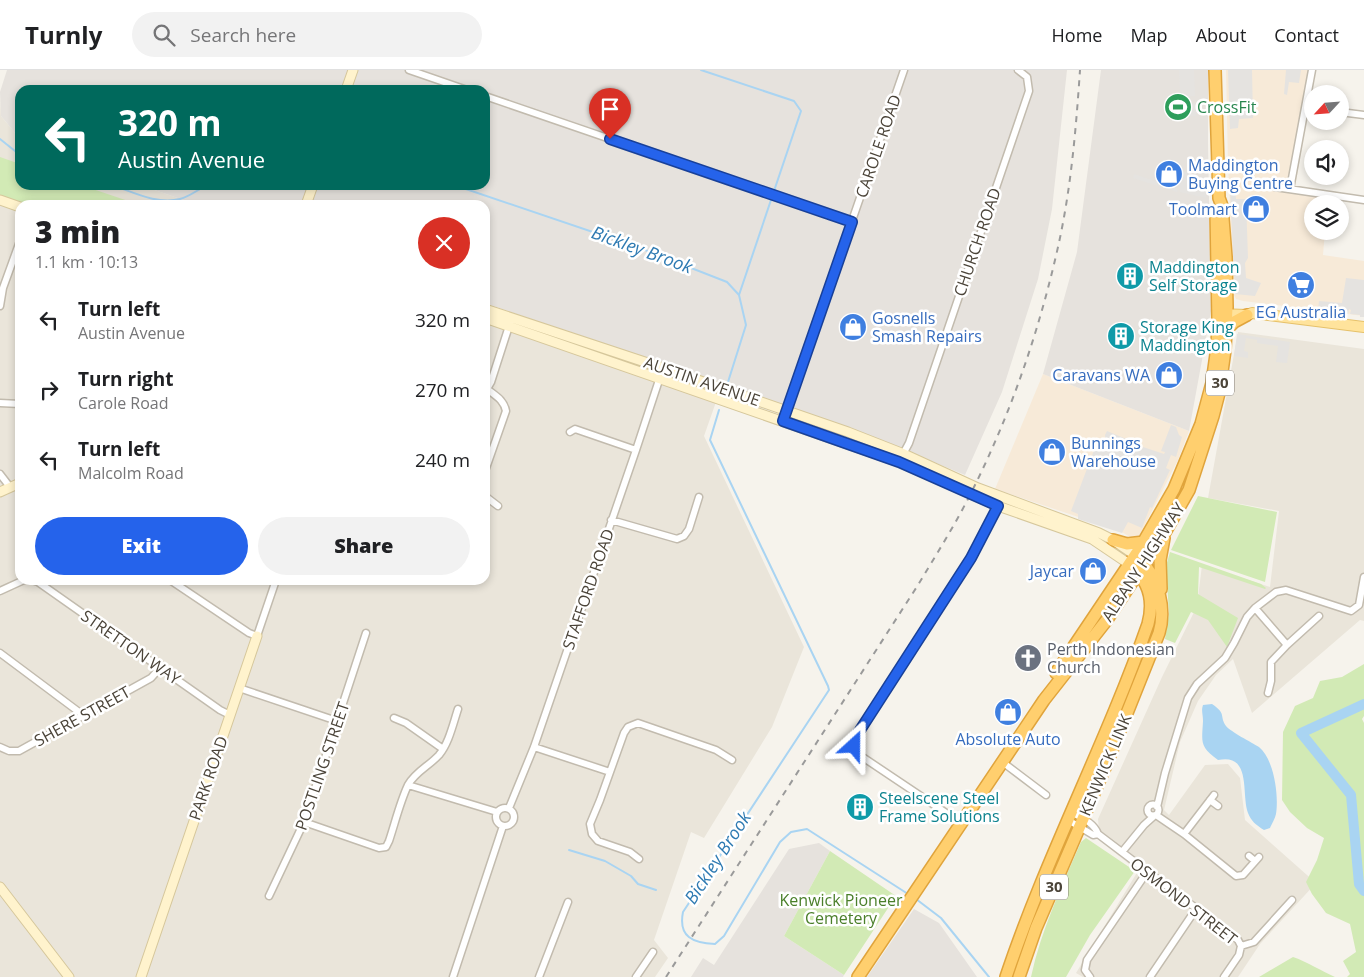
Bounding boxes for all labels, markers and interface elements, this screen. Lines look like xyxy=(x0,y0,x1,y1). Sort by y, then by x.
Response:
search box xyxy=(132,12,482,57)
text: Turnly xyxy=(25,18,102,51)
icon: search xyxy=(150,21,178,49)
text: Search here xyxy=(190,22,296,48)
text: Home xyxy=(1052,23,1102,47)
text: Map xyxy=(1130,23,1168,47)
text: About xyxy=(1196,23,1246,47)
text: Contact xyxy=(1274,23,1339,47)
north arrow xyxy=(1304,85,1349,130)
map controls xyxy=(1304,85,1349,240)
pin xyxy=(589,88,631,139)
street label: CAROLE ROAD xyxy=(850,91,906,201)
sports icon: CrossFit xyxy=(1163,92,1193,122)
icon: arrive xyxy=(596,95,624,123)
place label: CrossFit xyxy=(1197,96,1257,118)
text: 320 m xyxy=(118,99,222,146)
icon: left xyxy=(35,105,100,170)
button: sound xyxy=(1304,140,1349,185)
text: Austin Avenue xyxy=(118,144,265,174)
place label: Maddington Buying Centre xyxy=(1188,154,1293,194)
shop icon: Maddington Buying Centre xyxy=(1154,159,1184,189)
street label: CHURCH ROAD xyxy=(948,185,1006,299)
shop icon: Toolmart xyxy=(1241,194,1271,224)
button: layers xyxy=(1304,195,1349,240)
place label: Toolmart xyxy=(1169,198,1237,220)
text: 3 min xyxy=(35,211,120,252)
button: close xyxy=(418,217,470,269)
water label: Bickley Brook xyxy=(589,220,697,279)
text: 1.1 km · 10:13 xyxy=(35,251,138,273)
place label: Maddington Self Storage xyxy=(1149,256,1240,296)
building icon: Maddington Self Storage xyxy=(1115,261,1145,291)
supermarket icon: EG Australia xyxy=(1286,270,1316,300)
text: Turn left xyxy=(78,296,160,322)
place label: EG Australia xyxy=(1256,301,1346,323)
icon: left xyxy=(35,306,63,334)
text: 320 m xyxy=(415,307,470,333)
place label: Gosnells Smash Repairs xyxy=(872,307,982,347)
shop icon: Gosnells Smash Repairs xyxy=(838,312,868,342)
place label: Storage King Maddington xyxy=(1140,316,1234,356)
building icon: Storage King Maddington xyxy=(1106,321,1136,351)
text: Austin Avenue xyxy=(78,322,185,344)
street label: AUSTIN AVENUE xyxy=(641,351,763,411)
shop icon: Caravans WA xyxy=(1154,360,1184,390)
place label: Caravans WA xyxy=(1052,364,1151,386)
text: Turn right xyxy=(78,366,173,392)
road number: 30 xyxy=(1206,370,1234,396)
icon: right xyxy=(35,376,63,404)
text: 270 m xyxy=(415,377,470,403)
text: Carole Road xyxy=(78,392,169,414)
place label: Bunnings Warehouse xyxy=(1071,432,1156,472)
text: Turn left xyxy=(78,436,160,462)
shop icon: Bunnings Warehouse xyxy=(1037,437,1067,467)
icon: left xyxy=(35,446,63,474)
text: 240 m xyxy=(415,447,470,473)
text: Malcolm Road xyxy=(78,462,184,484)
street label: ALBANY HIGHWAY xyxy=(1096,498,1190,626)
button: Exit xyxy=(35,517,248,575)
button: Share xyxy=(258,517,470,575)
street label: STAFFORD ROAD xyxy=(557,526,619,652)
shop icon: Jaycar xyxy=(1078,556,1108,586)
place label: Jaycar xyxy=(1028,560,1074,582)
street label: STRETTON WAY xyxy=(77,605,185,689)
place label: Perth Indonesian Church xyxy=(1047,638,1175,678)
church icon: Perth Indonesian Church xyxy=(1013,643,1043,673)
street label: SHERE STREET xyxy=(30,680,134,751)
shop icon: Absolute Auto xyxy=(993,697,1023,727)
street label: POSTLING STREET xyxy=(290,699,354,833)
street label: KENWICK LINK xyxy=(1074,710,1136,819)
position arrow xyxy=(827,719,879,771)
place label: Absolute Auto xyxy=(955,728,1061,750)
street label: PARK ROAD xyxy=(183,733,233,823)
place label: Steelscene Steel Frame Solutions xyxy=(879,787,1000,827)
building icon: Steelscene Steel Frame Solutions xyxy=(845,792,875,822)
water label: Bickley Brook xyxy=(678,806,757,908)
street label: OSMOND STREET xyxy=(1126,852,1242,950)
road number: 30 xyxy=(1040,874,1068,900)
park label: Kenwick Pioneer Cemetery xyxy=(780,889,903,929)

